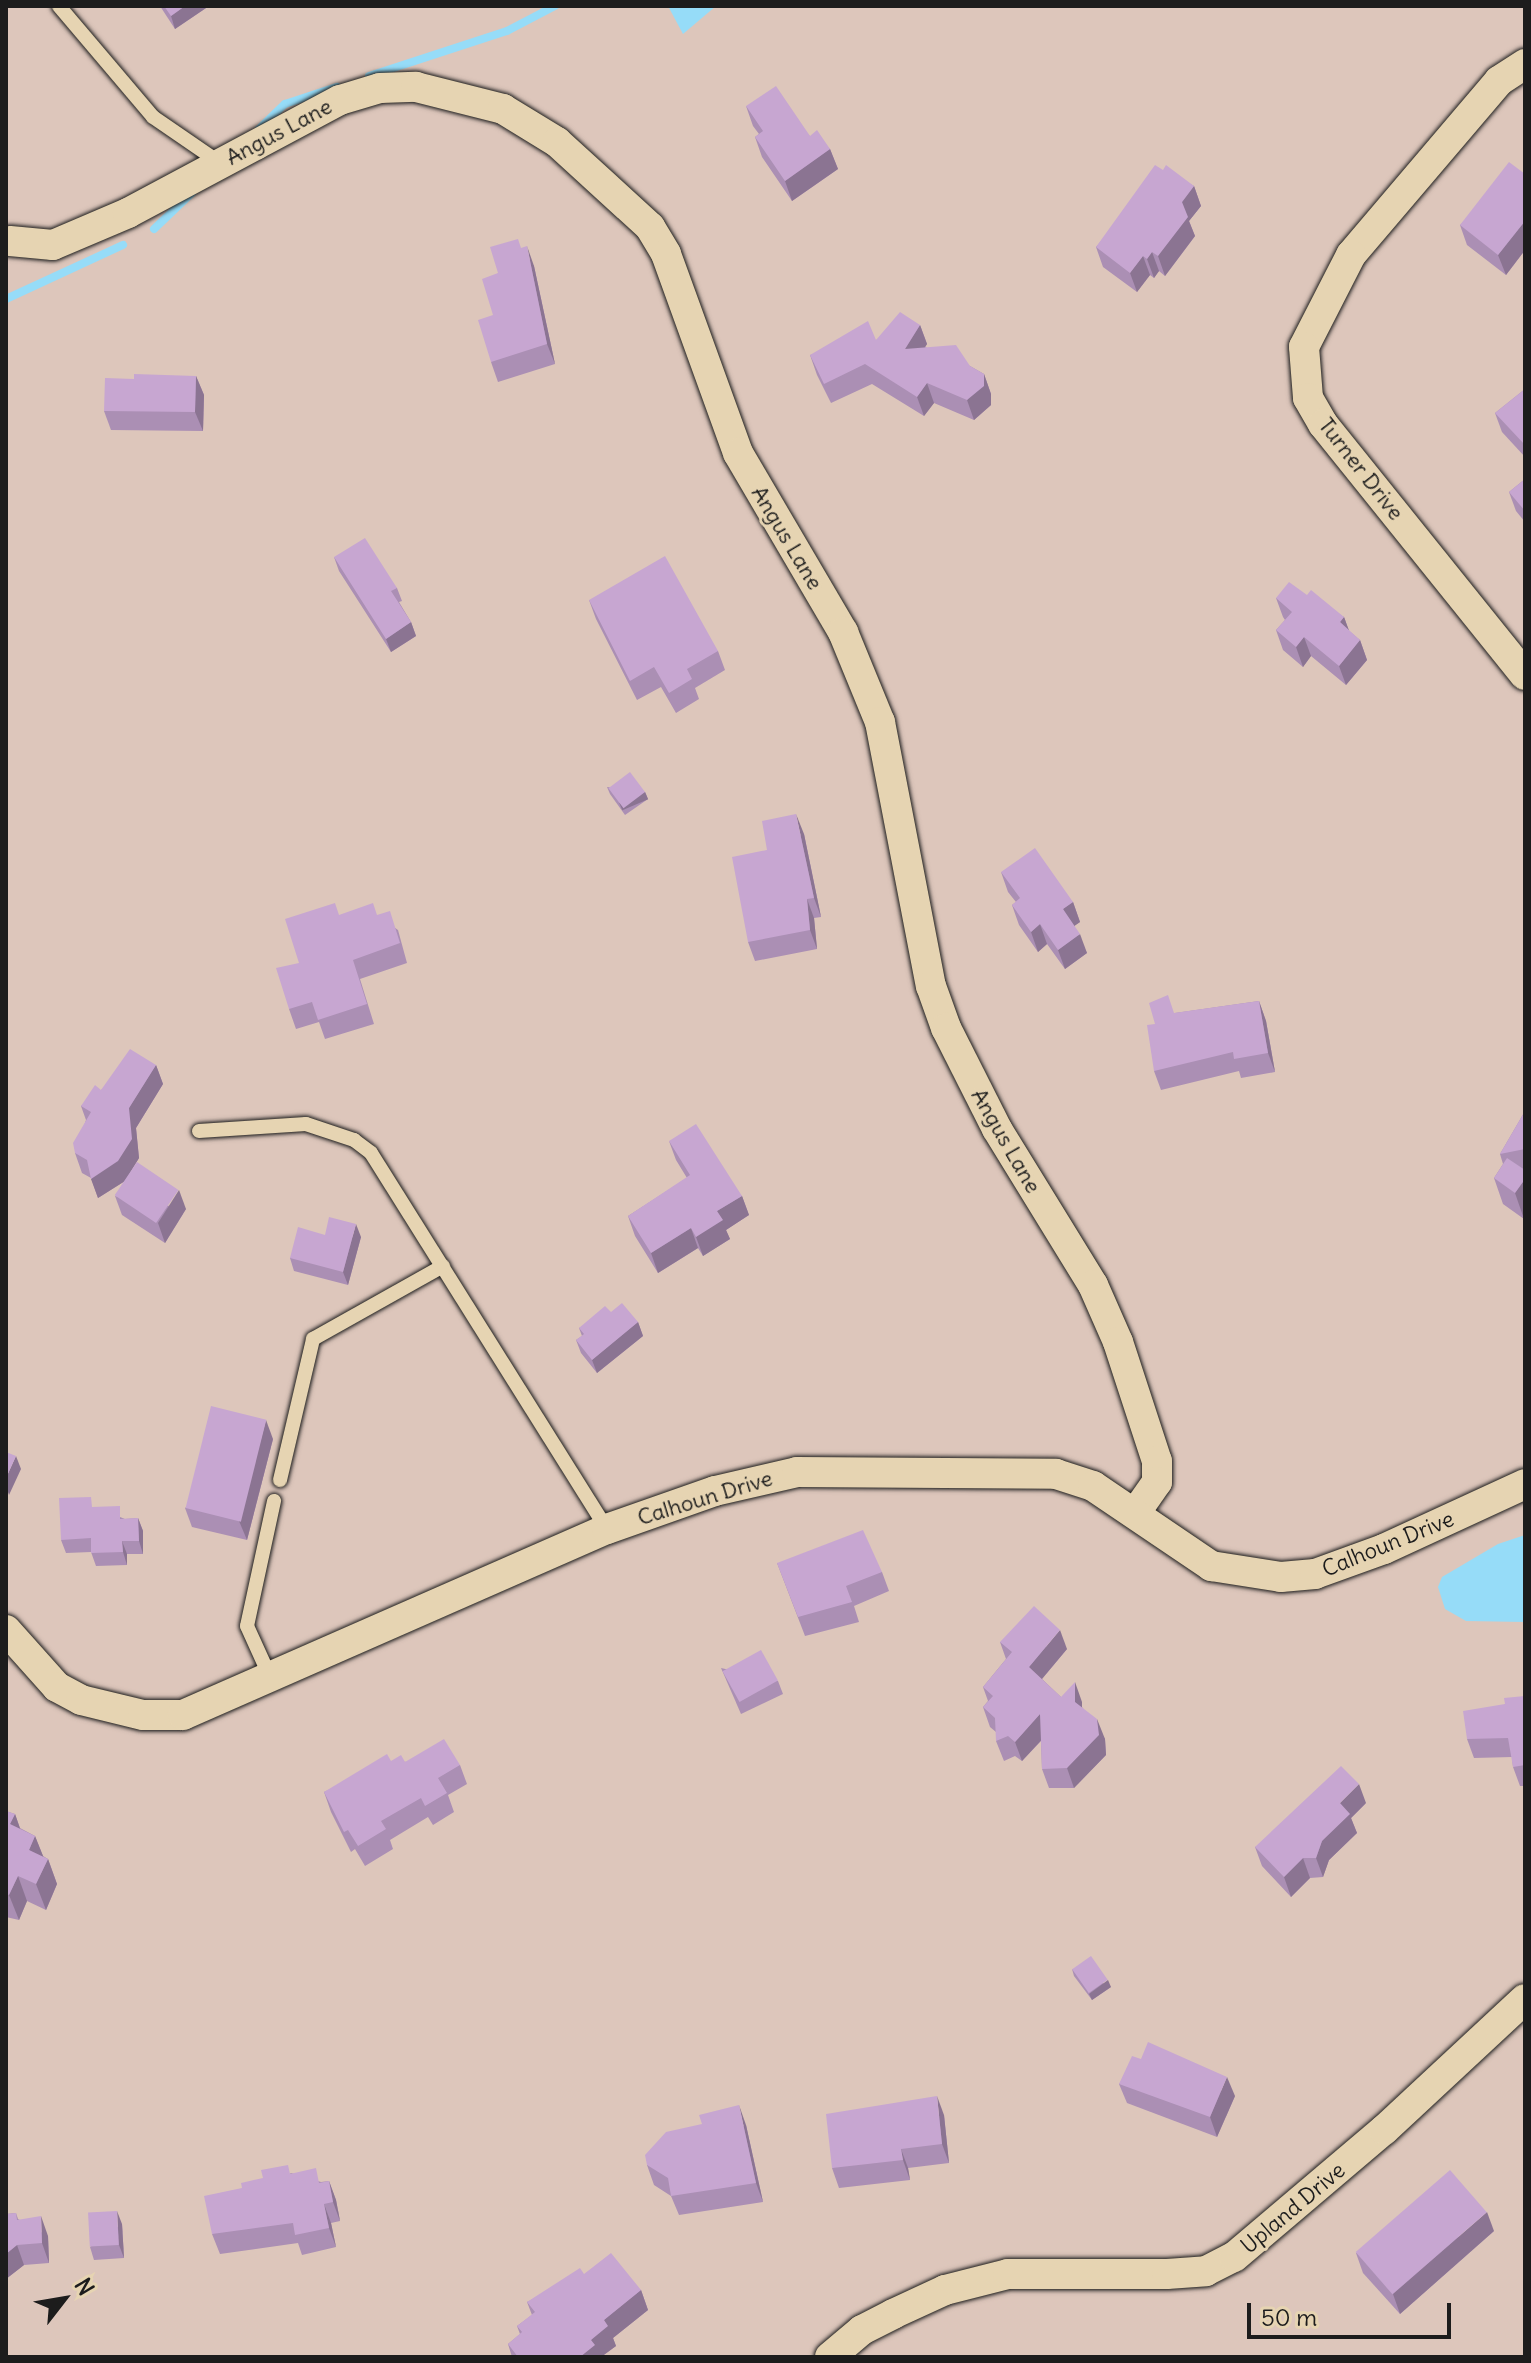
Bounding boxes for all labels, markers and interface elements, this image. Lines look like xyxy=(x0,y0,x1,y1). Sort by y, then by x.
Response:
street label: Angus Lane xyxy=(222,93,336,171)
street label: Turner Drive xyxy=(1313,413,1409,525)
street label: Angus Lane xyxy=(746,481,828,595)
street label: Angus Lane xyxy=(966,1084,1046,1198)
street label: Calhoun Drive xyxy=(634,1465,776,1531)
street label: Calhoun Drive xyxy=(1318,1506,1458,1582)
street label: Upland Drive xyxy=(1236,2157,1350,2259)
north arrow xyxy=(24,2259,104,2339)
text: N xyxy=(69,2273,100,2300)
scale bar xyxy=(1251,2287,1455,2337)
text: 50 m xyxy=(1261,2302,1317,2332)

